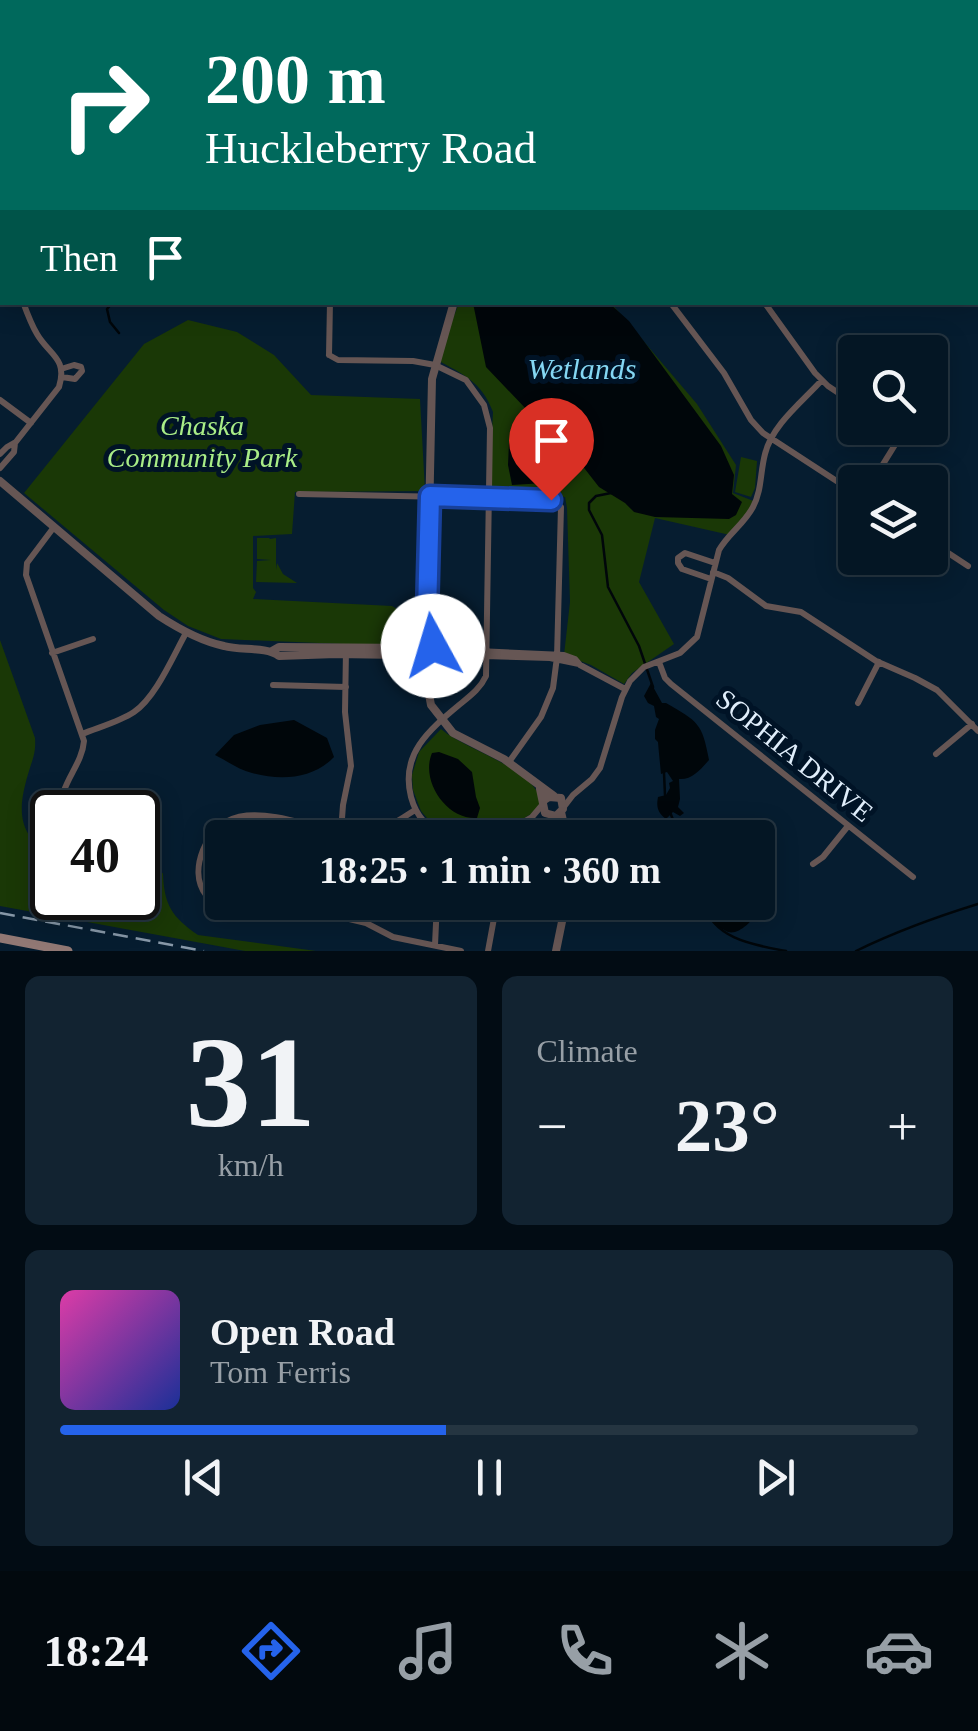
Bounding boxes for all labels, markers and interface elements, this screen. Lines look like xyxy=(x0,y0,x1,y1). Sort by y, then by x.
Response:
icon: right xyxy=(40,40,170,170)
text: 200 m xyxy=(205,41,386,118)
text: Huckleberry Road xyxy=(205,123,536,173)
icon: arrive xyxy=(138,230,193,285)
text: Then xyxy=(40,237,118,279)
map controls xyxy=(838,335,948,575)
button: search xyxy=(838,335,948,445)
water label: Wetlands xyxy=(528,352,636,385)
pin xyxy=(509,398,594,501)
park label: Chaska Community Park xyxy=(107,410,298,473)
icon: arrive xyxy=(524,413,579,468)
button: layers xyxy=(838,465,948,575)
position arrow xyxy=(381,594,485,698)
street label: SOPHIA DRIVE xyxy=(710,683,879,828)
speed limit sign: 40 xyxy=(30,790,160,920)
text: 18:25 · 1 min · 360 m xyxy=(319,849,661,891)
text: 31 xyxy=(186,1010,316,1154)
text: Climate xyxy=(537,1033,638,1069)
text: 23° xyxy=(675,1084,780,1167)
text: − xyxy=(537,1096,568,1157)
text: + xyxy=(887,1096,918,1157)
text: km/h xyxy=(218,1147,284,1183)
text: Open Road xyxy=(210,1311,395,1353)
text: Tom Ferris xyxy=(210,1354,351,1390)
icon: previous xyxy=(176,1450,231,1505)
icon: pause xyxy=(462,1450,517,1505)
icon: next xyxy=(748,1450,803,1505)
icon: directions xyxy=(236,1616,306,1686)
icon: music xyxy=(393,1616,463,1686)
icon: phone xyxy=(550,1616,620,1686)
icon: climate xyxy=(707,1616,777,1686)
icon: car xyxy=(864,1616,934,1686)
text: 18:24 xyxy=(44,1626,149,1676)

